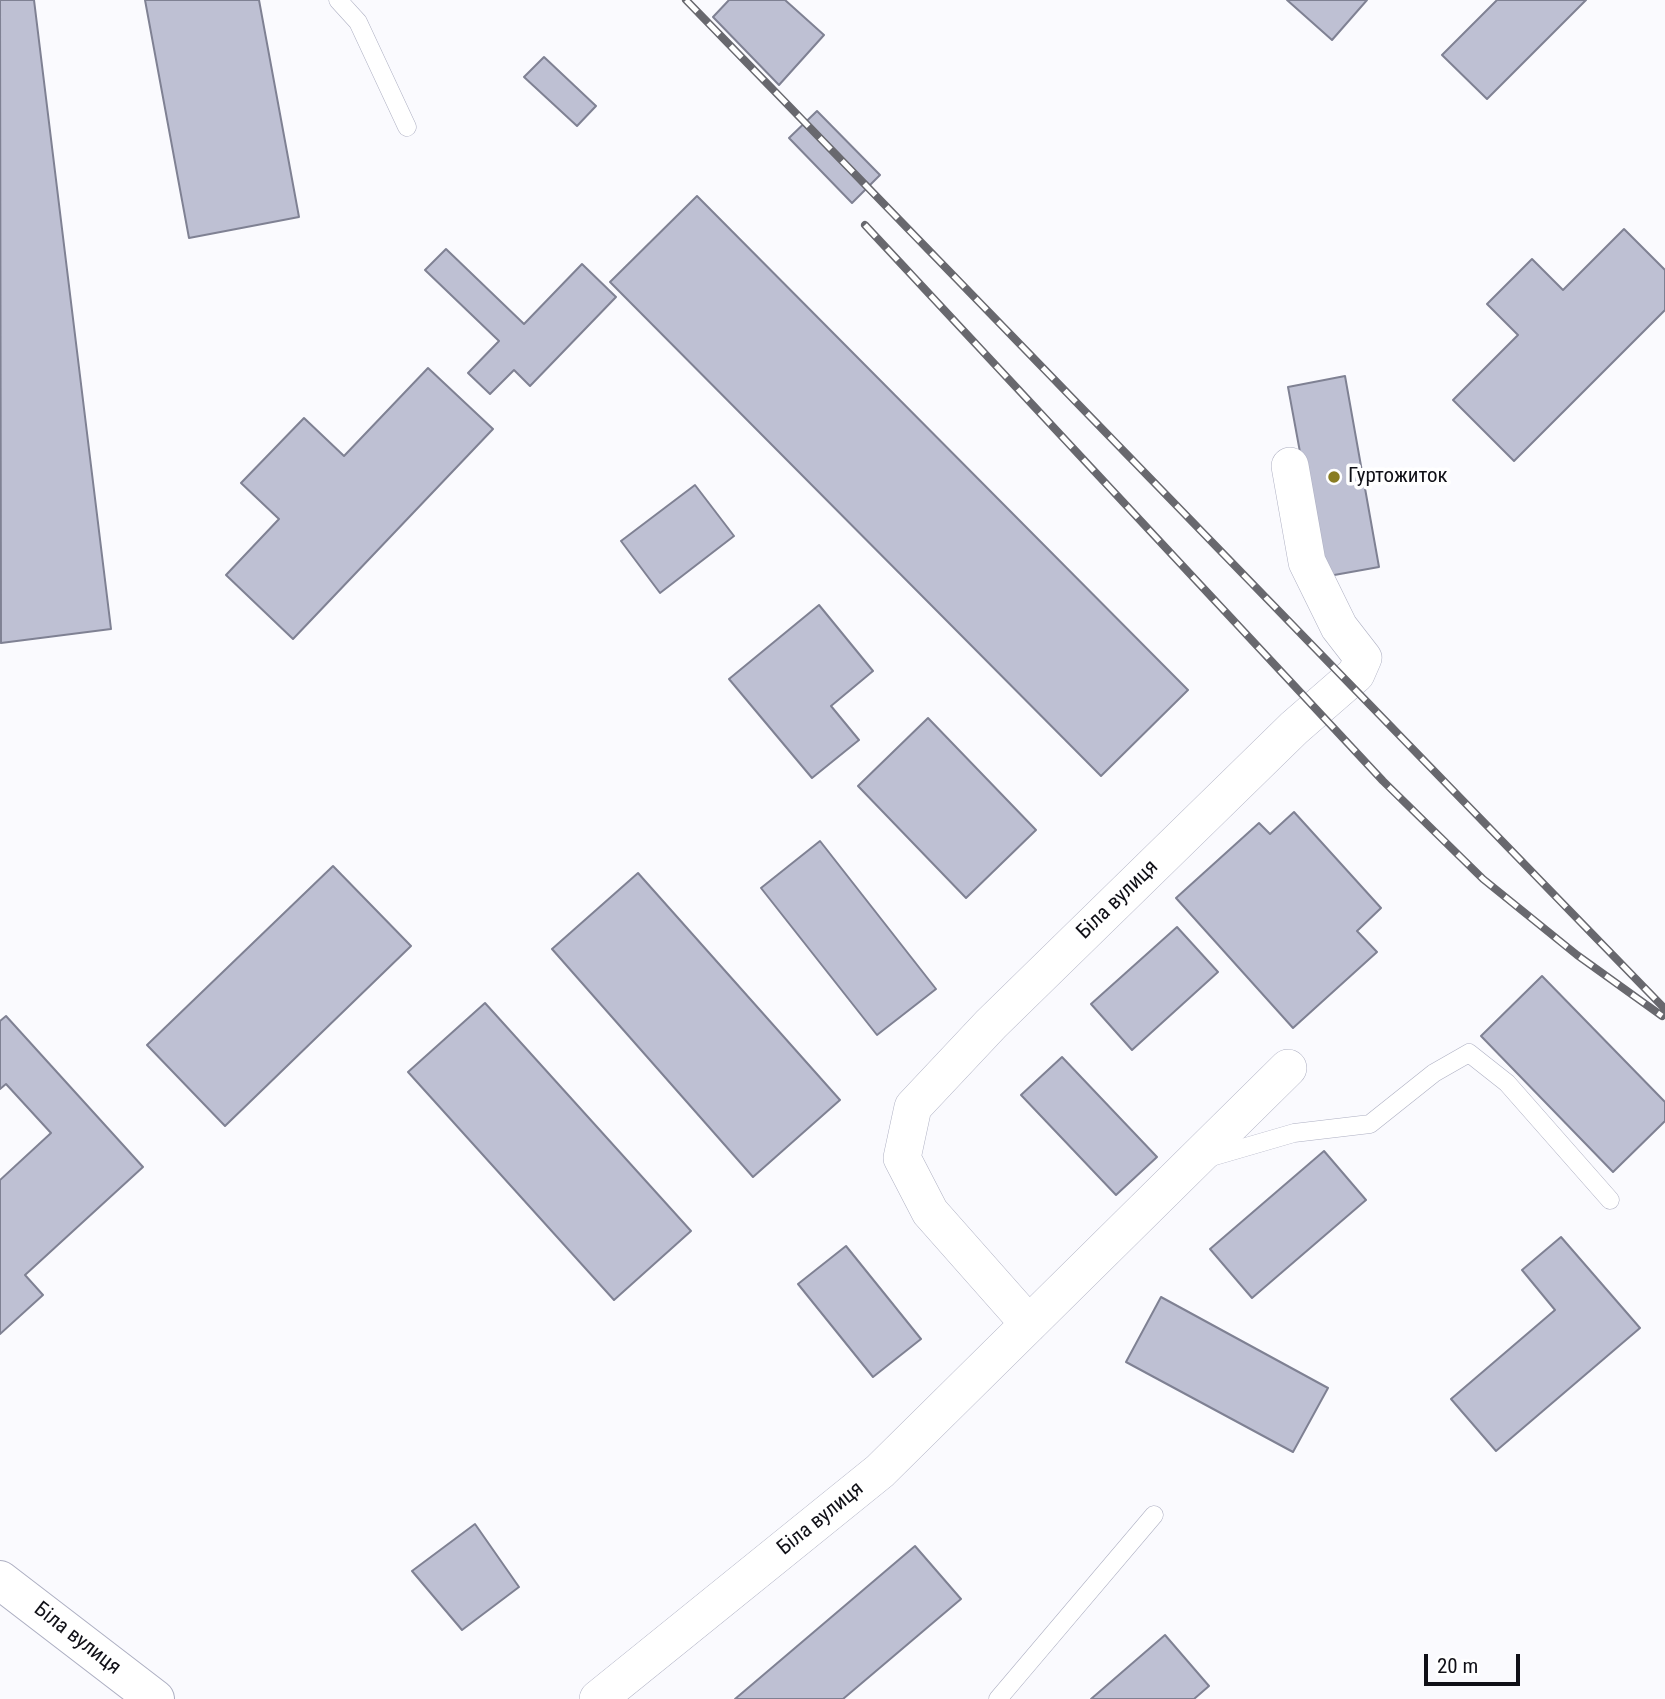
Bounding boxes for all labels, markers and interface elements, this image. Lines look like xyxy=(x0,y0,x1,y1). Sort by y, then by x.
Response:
place label: Гуртожиток xyxy=(1348,464,1448,490)
marker: Гуртожиток xyxy=(1326,469,1342,485)
street label: Біла вулиця xyxy=(1072,855,1164,945)
street label: Біла вулиця xyxy=(773,1477,869,1561)
street label: Біла вулиця xyxy=(28,1597,126,1681)
scale bar xyxy=(1427,1640,1523,1684)
text: 20 m xyxy=(1437,1654,1478,1678)

